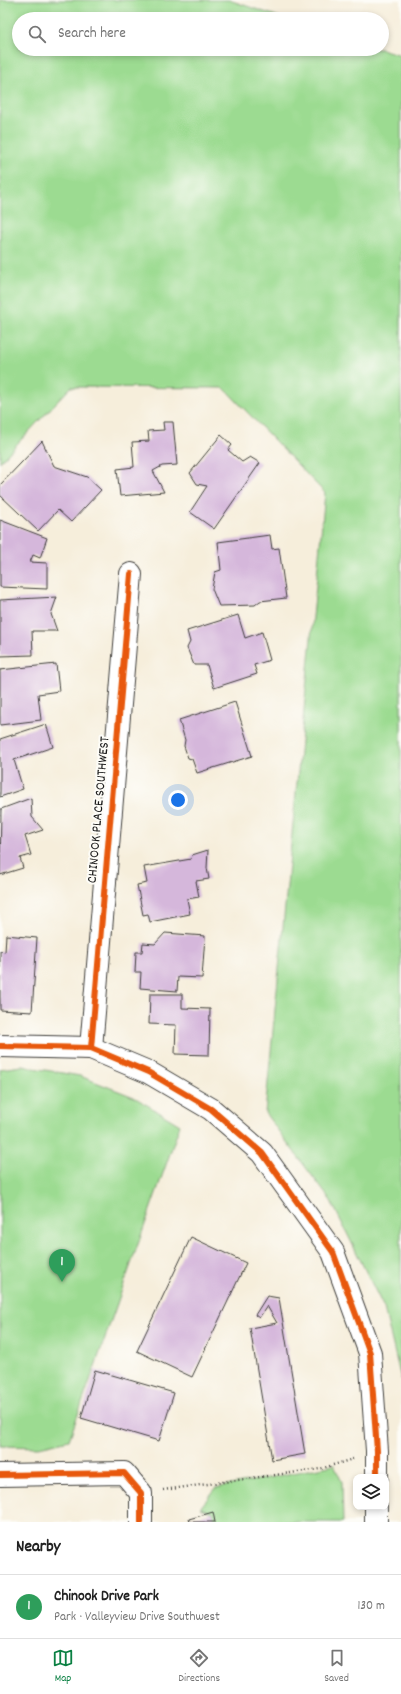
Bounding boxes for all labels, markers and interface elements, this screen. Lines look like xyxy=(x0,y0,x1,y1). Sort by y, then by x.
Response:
search box xyxy=(12,12,389,56)
icon: search xyxy=(26,23,48,45)
text: Search here xyxy=(58,23,126,45)
street label: CHINOOK PLACE SOUTHWEST xyxy=(83,735,115,884)
your location xyxy=(168,790,188,810)
pin: 1 xyxy=(49,1249,75,1282)
map controls xyxy=(353,1474,389,1510)
button: layers xyxy=(353,1474,389,1510)
text: Nearby xyxy=(16,1536,60,1560)
text: Chinook Drive Park xyxy=(54,1586,159,1608)
text: 1 xyxy=(28,1597,30,1616)
text: 130 m xyxy=(357,1597,385,1616)
text: Park · Valleyview Drive Southwest xyxy=(54,1608,220,1627)
tab: Map xyxy=(52,1647,74,1687)
tab: Directions xyxy=(178,1647,220,1687)
tab: Saved xyxy=(324,1647,349,1687)

